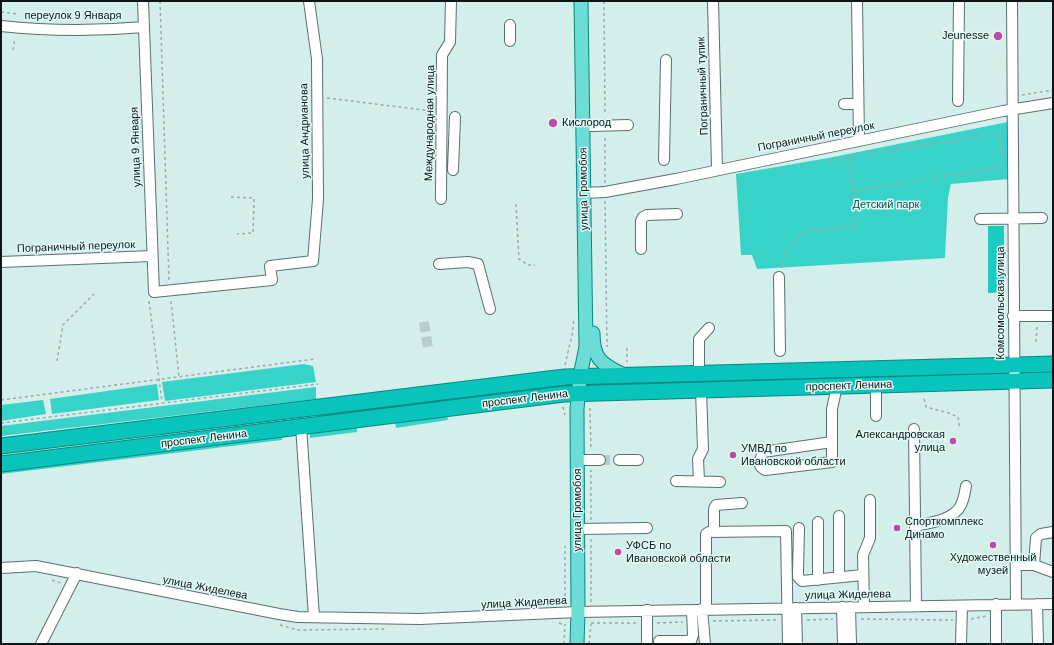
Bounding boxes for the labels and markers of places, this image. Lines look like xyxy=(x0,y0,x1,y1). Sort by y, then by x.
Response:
place label: Jeunesse xyxy=(942,29,989,43)
marker: Jeunesse xyxy=(992,30,1004,42)
place label: Кислород xyxy=(562,116,611,130)
marker: Кислород xyxy=(547,117,559,129)
place label: Александровская улица xyxy=(855,428,945,454)
marker: Александровская улица xyxy=(948,436,958,446)
place label: УМВД по Ивановской области xyxy=(741,442,846,468)
marker: УМВД по Ивановской области xyxy=(728,450,738,460)
place label: Спорткомплекс Динамо xyxy=(905,515,983,541)
marker: Спорткомплекс Динамо xyxy=(892,523,902,533)
place label: УФСБ по Ивановской области xyxy=(626,539,731,565)
marker: Художественный музей xyxy=(988,540,998,550)
marker: УФСБ по Ивановской области xyxy=(613,547,623,557)
place label: Художественный музей xyxy=(950,551,1036,577)

